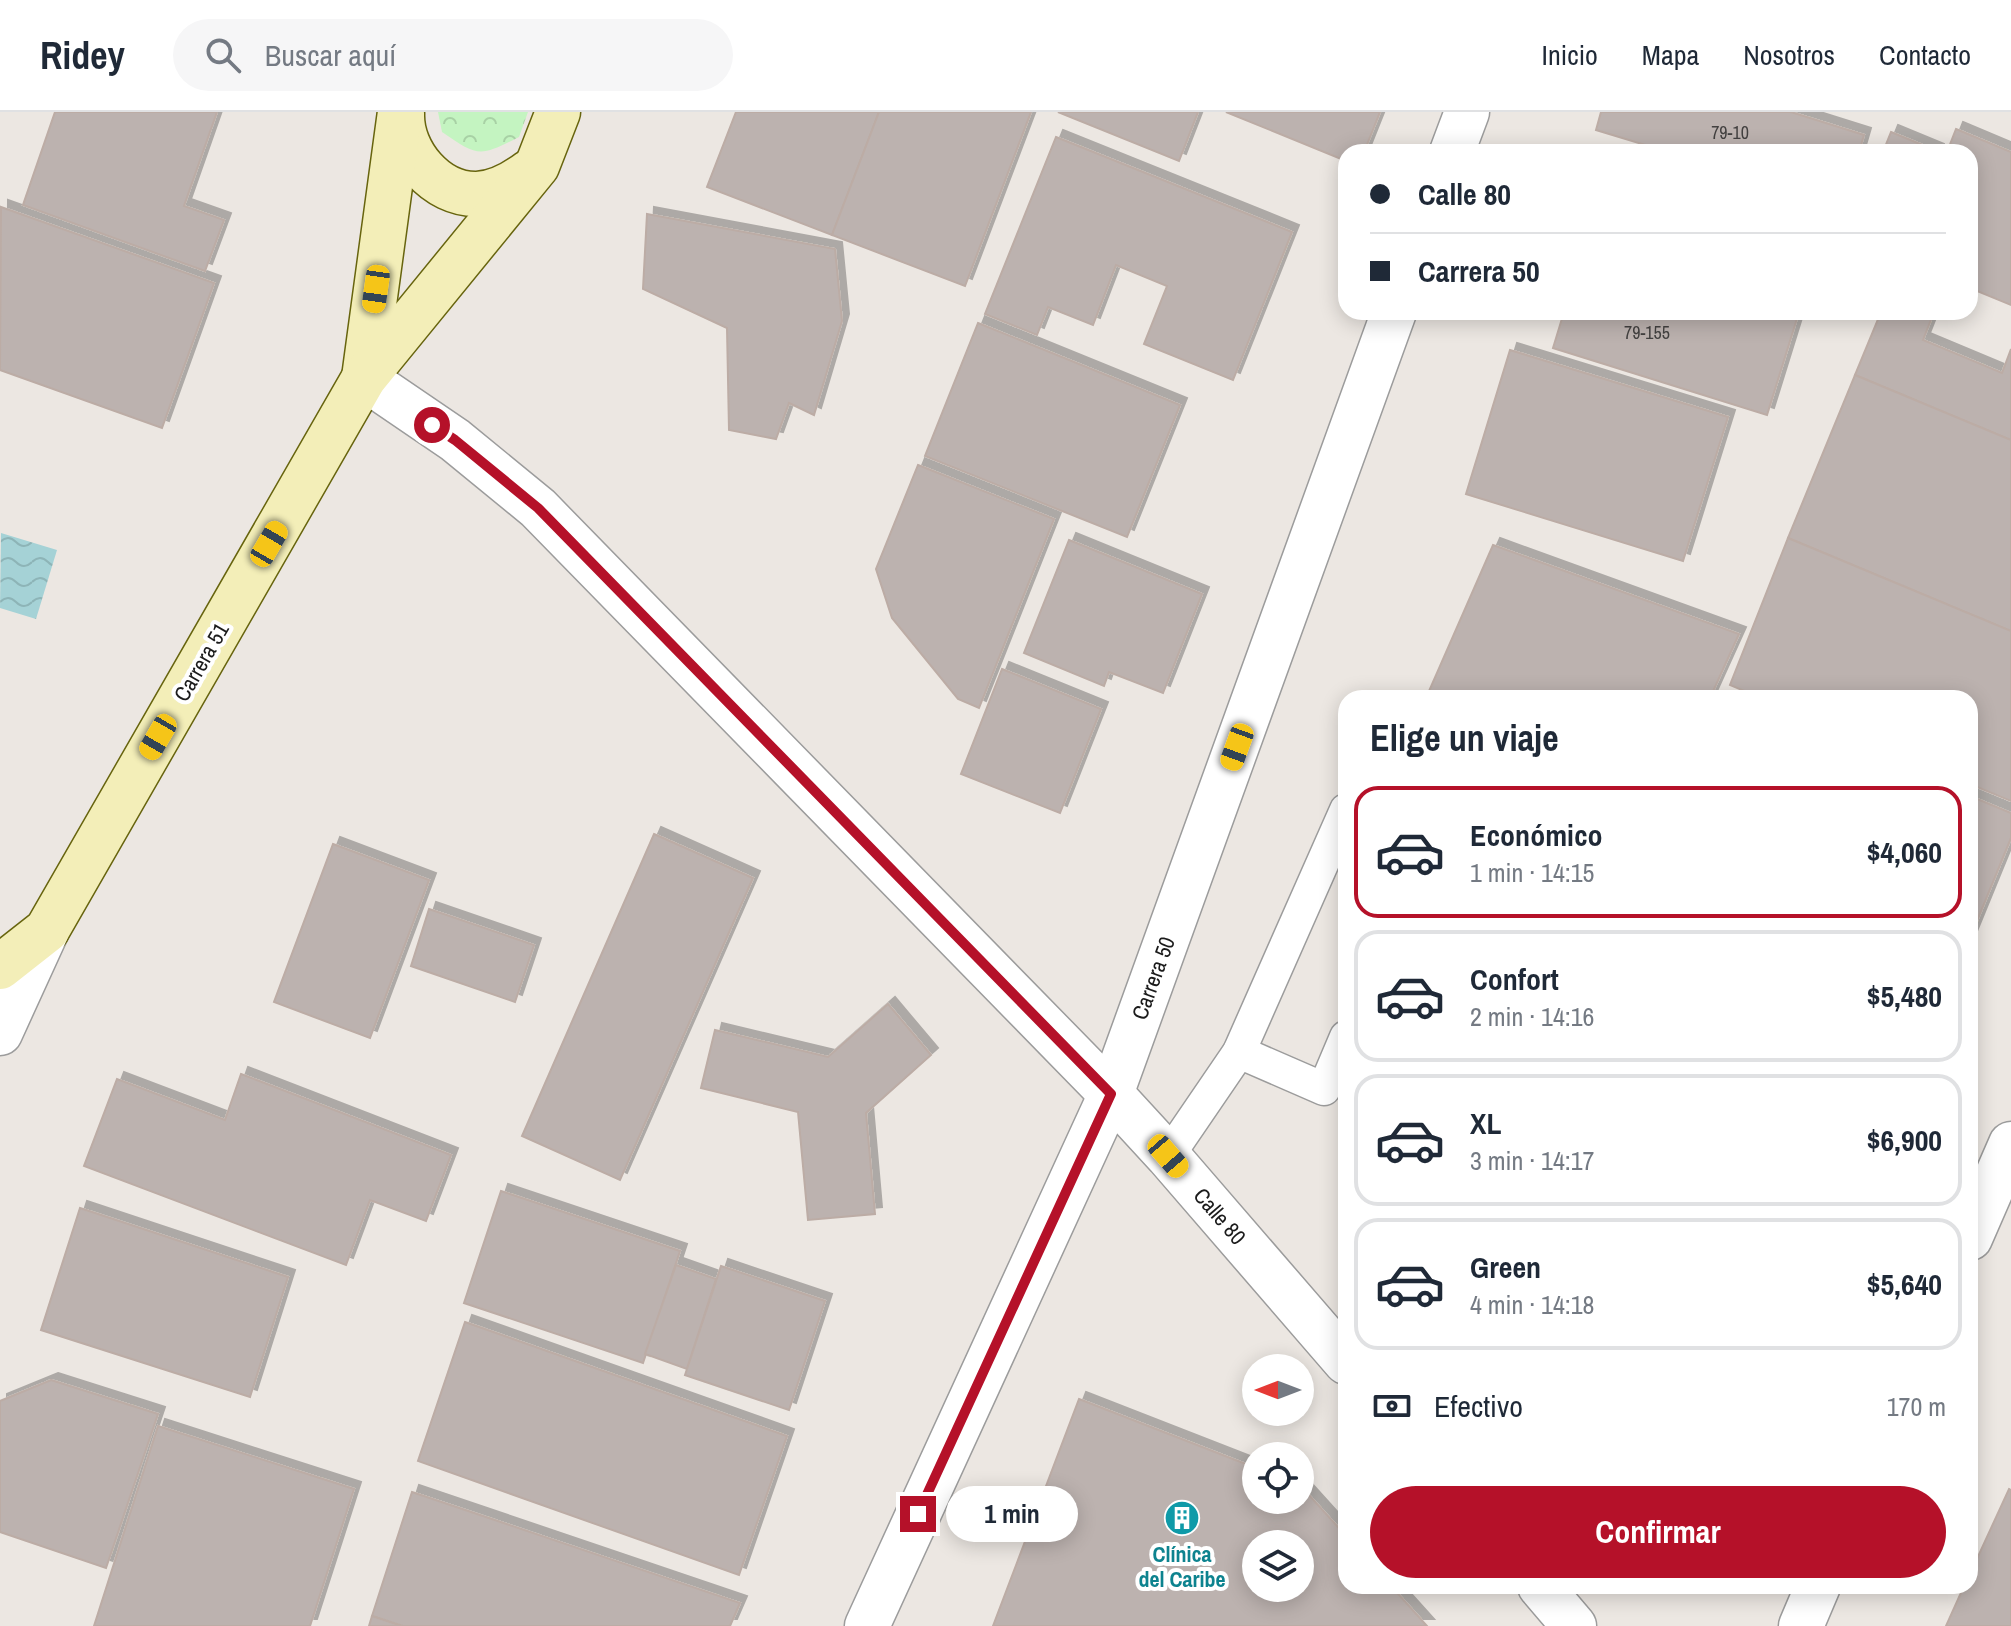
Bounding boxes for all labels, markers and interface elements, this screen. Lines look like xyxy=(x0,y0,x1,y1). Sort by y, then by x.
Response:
search box xyxy=(173,19,733,91)
text: Ridey xyxy=(40,30,125,81)
icon: search xyxy=(201,33,245,77)
text: Buscar aquí xyxy=(265,35,396,75)
text: Inicio xyxy=(1542,36,1598,74)
text: Mapa xyxy=(1642,36,1699,74)
text: Nosotros xyxy=(1743,36,1835,74)
text: Contacto xyxy=(1879,36,1971,74)
house number: 79-10 xyxy=(1711,120,1749,145)
text: Calle 80 xyxy=(1418,174,1511,214)
text: Carrera 50 xyxy=(1418,251,1540,291)
car xyxy=(361,264,391,314)
house number: 79-155 xyxy=(1624,320,1670,345)
route start xyxy=(414,407,450,443)
car xyxy=(247,517,291,571)
street label: Carrera 51 xyxy=(166,617,236,707)
car xyxy=(136,710,180,764)
text: Elige un viaje xyxy=(1370,714,1559,762)
car xyxy=(1218,720,1256,774)
text: Económico xyxy=(1470,815,1603,855)
icon: car xyxy=(1374,816,1446,888)
text: $4,060 xyxy=(1867,832,1942,872)
text: 1 min · 14:15 xyxy=(1470,855,1594,890)
street label: Carrera 50 xyxy=(1124,932,1182,1024)
text: Confort xyxy=(1470,959,1559,999)
icon: car xyxy=(1374,960,1446,1032)
text: $5,480 xyxy=(1867,976,1942,1016)
text: 2 min · 14:16 xyxy=(1470,999,1594,1034)
text: XL xyxy=(1470,1103,1501,1143)
icon: car xyxy=(1374,1104,1446,1176)
text: $6,900 xyxy=(1867,1120,1942,1160)
car xyxy=(1143,1130,1193,1182)
text: 3 min · 14:17 xyxy=(1470,1143,1594,1178)
street label: Calle 80 xyxy=(1187,1181,1253,1251)
text: Green xyxy=(1470,1247,1541,1287)
icon: car xyxy=(1374,1248,1446,1320)
text: $5,640 xyxy=(1867,1264,1942,1304)
text: 4 min · 14:18 xyxy=(1470,1287,1594,1322)
north arrow xyxy=(1242,1354,1314,1426)
map controls xyxy=(1242,1354,1314,1602)
icon: cash xyxy=(1370,1384,1414,1428)
text: Efectivo xyxy=(1434,1386,1523,1426)
text: 170 m xyxy=(1887,1389,1946,1424)
button: locate xyxy=(1242,1442,1314,1514)
callout: 1 min xyxy=(946,1486,1078,1542)
button: Confirmar xyxy=(1370,1486,1946,1578)
route end xyxy=(900,1496,936,1532)
text: 1 min xyxy=(984,1496,1040,1531)
building icon: Clínica del Caribe xyxy=(1163,1499,1201,1537)
button: layers xyxy=(1242,1530,1314,1602)
place label: Clínica del Caribe xyxy=(1138,1539,1226,1594)

